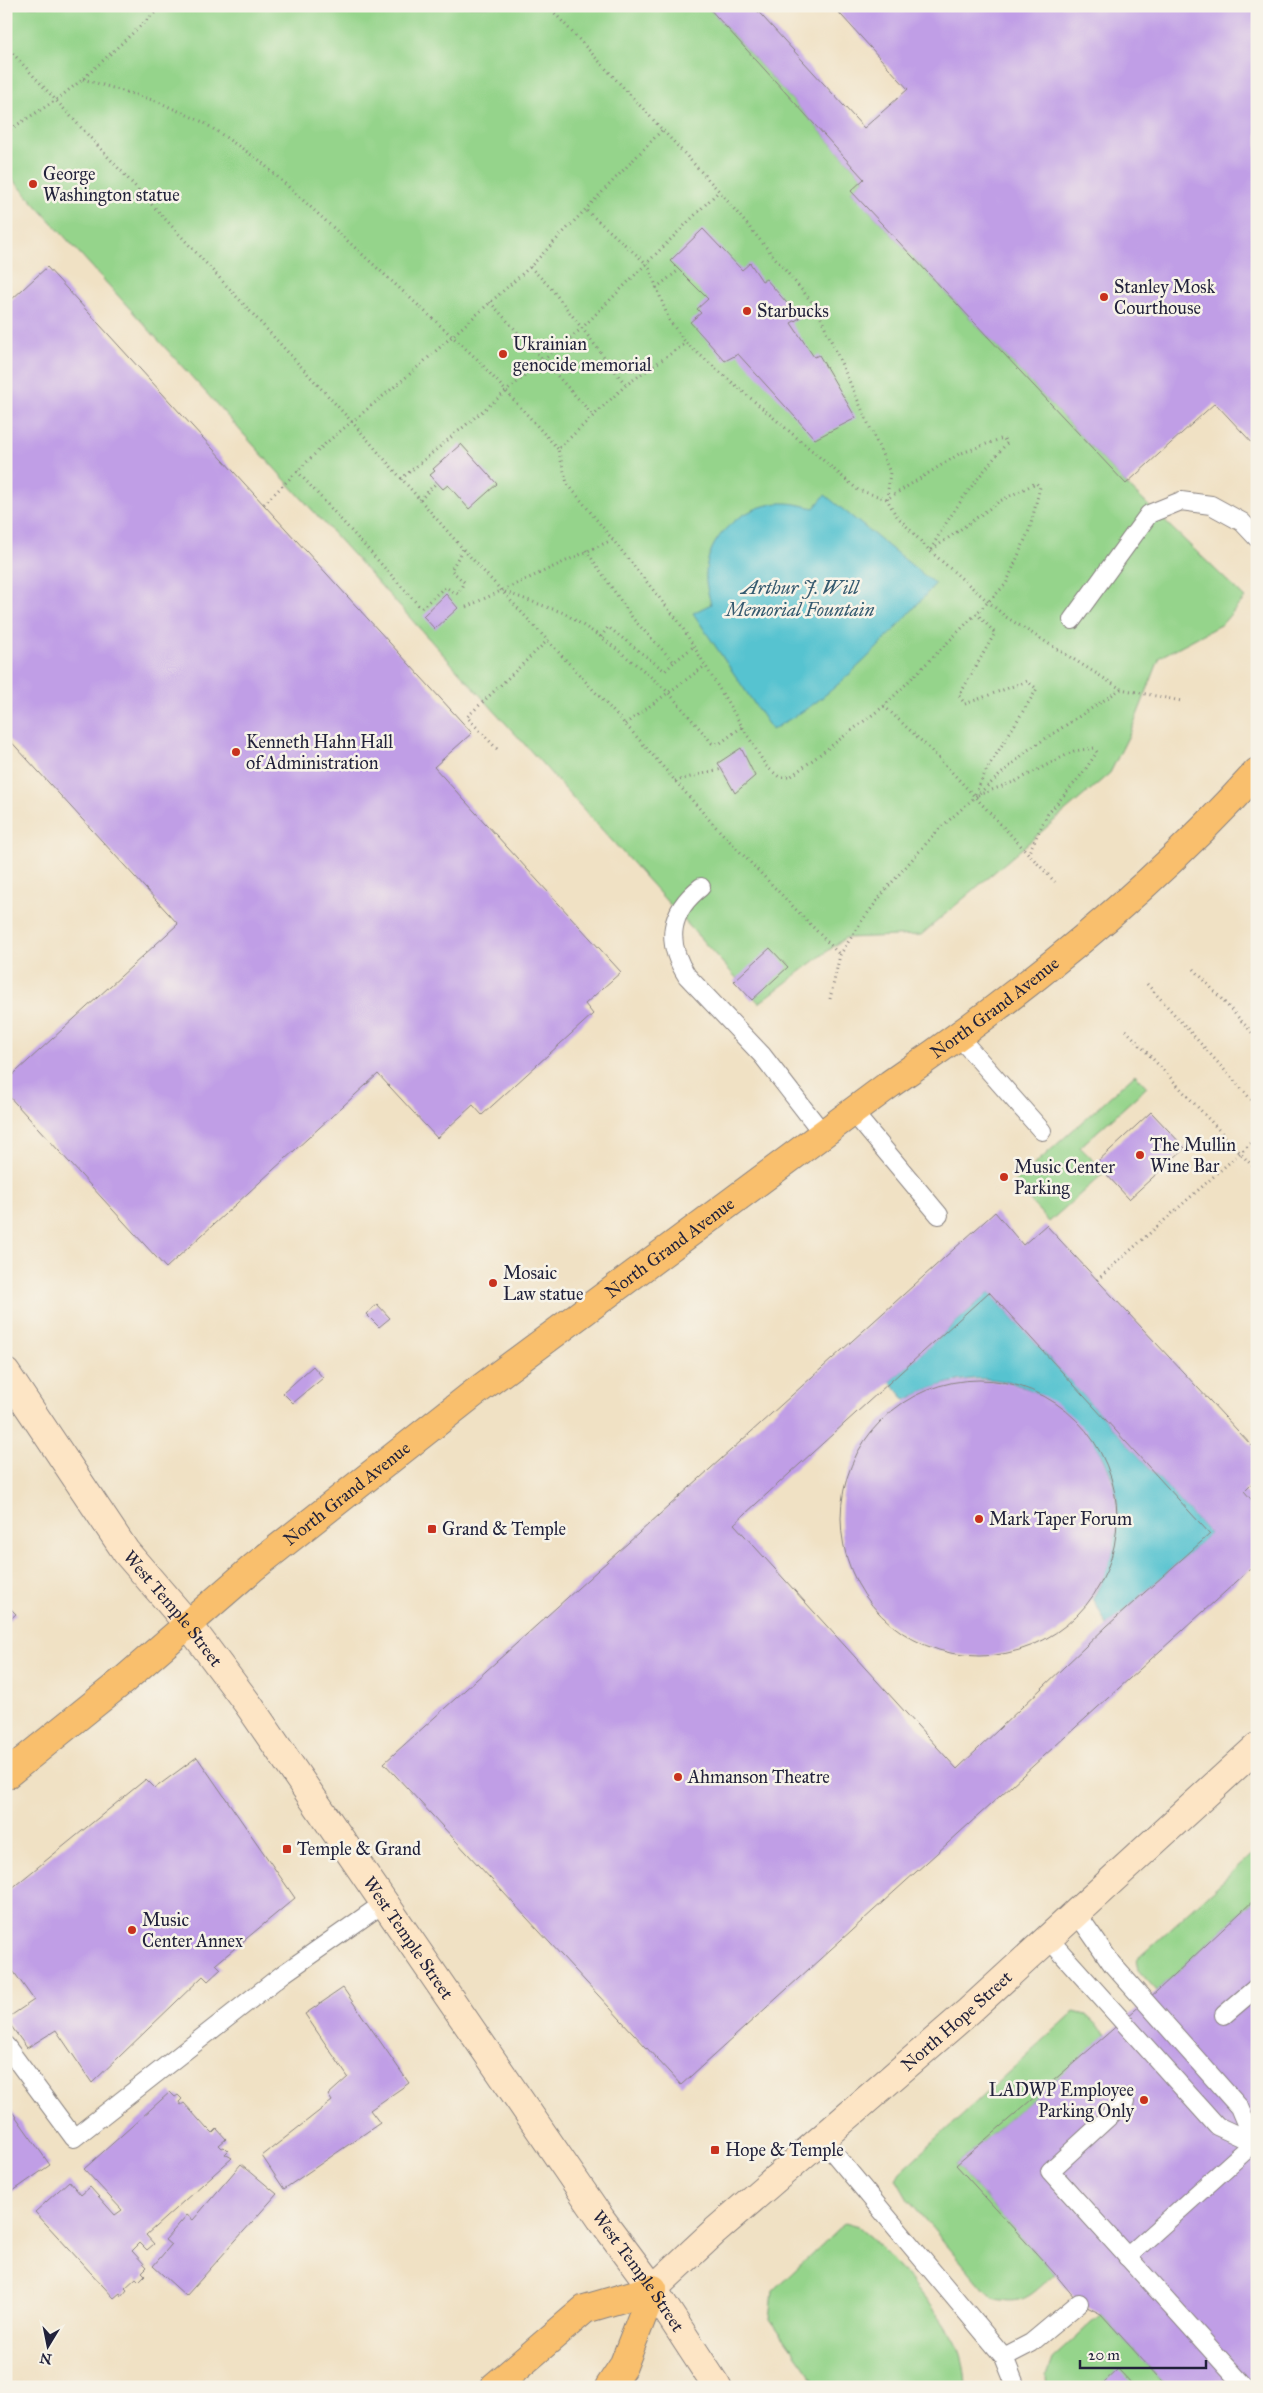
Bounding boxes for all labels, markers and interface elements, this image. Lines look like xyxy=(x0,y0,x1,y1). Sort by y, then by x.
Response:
place label: George Washington statue xyxy=(43,163,180,207)
marker: George Washington statue xyxy=(27,178,39,190)
place label: Stanley Mosk Courthouse xyxy=(1114,276,1216,319)
marker: Stanley Mosk Courthouse xyxy=(1098,291,1110,303)
place label: Starbucks xyxy=(757,300,829,322)
marker: Starbucks xyxy=(741,305,753,317)
place label: Ukrainian genocide memorial xyxy=(513,333,652,377)
marker: Ukrainian genocide memorial xyxy=(497,348,509,360)
water label: Arthur J. Will Memorial Fountain xyxy=(724,576,874,621)
place label: Kenneth Hahn Hall of Administration xyxy=(246,731,393,774)
marker: Kenneth Hahn Hall of Administration xyxy=(230,746,242,758)
street label: North Grand Avenue xyxy=(926,952,1063,1063)
place label: The Mullin Wine Bar xyxy=(1150,1134,1236,1177)
marker: The Mullin Wine Bar xyxy=(1134,1149,1146,1161)
place label: Music Center Parking xyxy=(1014,1156,1115,1200)
marker: Music Center Parking xyxy=(998,1171,1010,1183)
street label: North Grand Avenue xyxy=(601,1193,739,1303)
place label: Mosaic Law statue xyxy=(503,1262,583,1305)
marker: Mosaic Law statue xyxy=(487,1277,499,1289)
street label: North Grand Avenue xyxy=(279,1437,415,1551)
place label: Mark Taper Forum xyxy=(989,1508,1132,1530)
marker: Mark Taper Forum xyxy=(973,1513,985,1525)
place label: Grand & Temple xyxy=(442,1518,566,1540)
marker: Grand & Temple xyxy=(426,1523,438,1535)
street label: West Temple Street xyxy=(119,1546,227,1672)
place label: Ahmanson Theatre xyxy=(687,1766,830,1788)
marker: Ahmanson Theatre xyxy=(672,1771,684,1783)
place label: Temple & Grand xyxy=(297,1838,421,1860)
marker: Temple & Grand xyxy=(281,1843,293,1855)
street label: West Temple Street xyxy=(358,1872,458,2004)
place label: Music Center Annex xyxy=(142,1909,243,1952)
marker: Music Center Annex xyxy=(126,1924,138,1936)
street label: North Hope Street xyxy=(897,1966,1017,2076)
place label: LADWP Employee Parking Only xyxy=(989,2079,1135,2123)
marker: LADWP Employee Parking Only xyxy=(1138,2094,1150,2106)
place label: Hope & Temple xyxy=(725,2139,844,2161)
marker: Hope & Temple xyxy=(709,2144,721,2156)
street label: West Temple Street xyxy=(587,2206,689,2337)
north arrow xyxy=(22,2320,72,2370)
scale bar xyxy=(1080,2338,1207,2370)
text: 20 m xyxy=(1088,2346,1120,2364)
text: N xyxy=(38,2349,53,2368)

